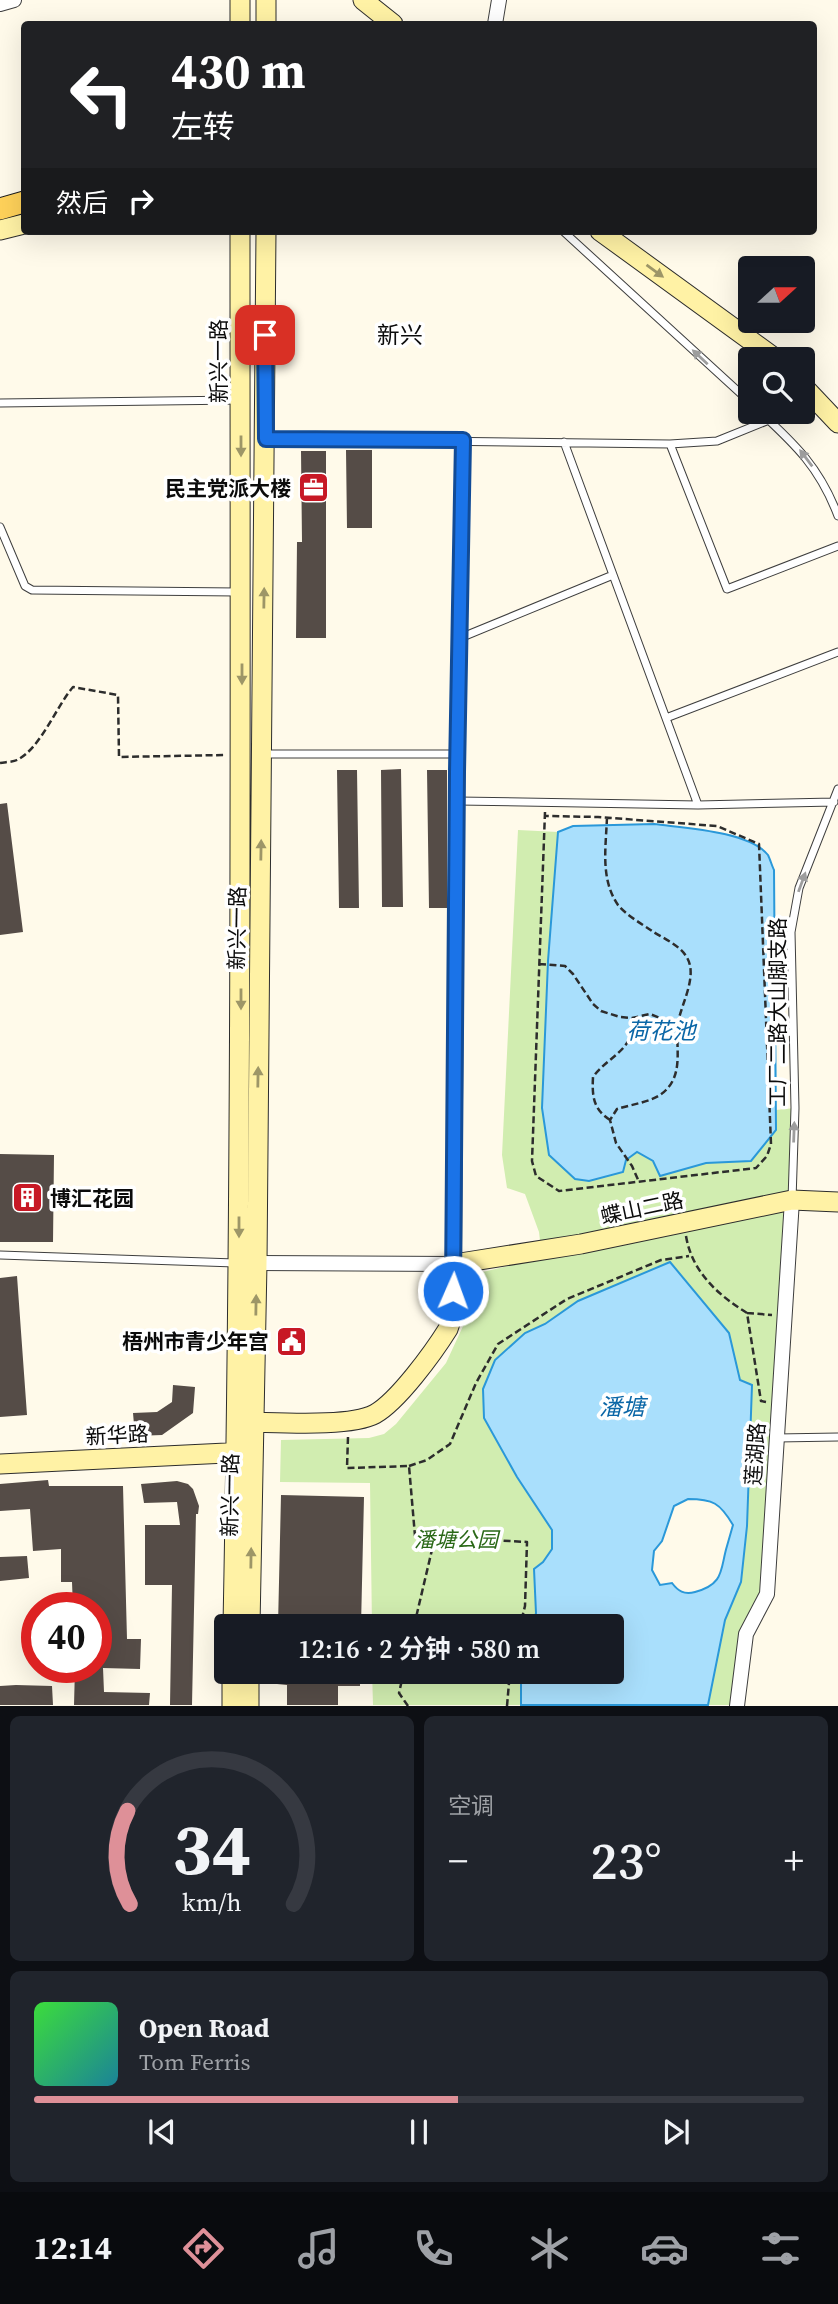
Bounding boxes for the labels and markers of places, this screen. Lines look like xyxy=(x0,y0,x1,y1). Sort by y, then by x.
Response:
pin xyxy=(235,305,295,365)
office icon: 民主党派大楼 xyxy=(297,471,331,505)
place label: 民主党派大楼 xyxy=(165,474,291,503)
building icon: 博汇花园 xyxy=(10,1181,44,1215)
place label: 博汇花园 xyxy=(50,1184,134,1213)
public building icon: 梧州市青少年宫 xyxy=(275,1324,309,1358)
place label: 梧州市青少年宫 xyxy=(122,1327,269,1356)

